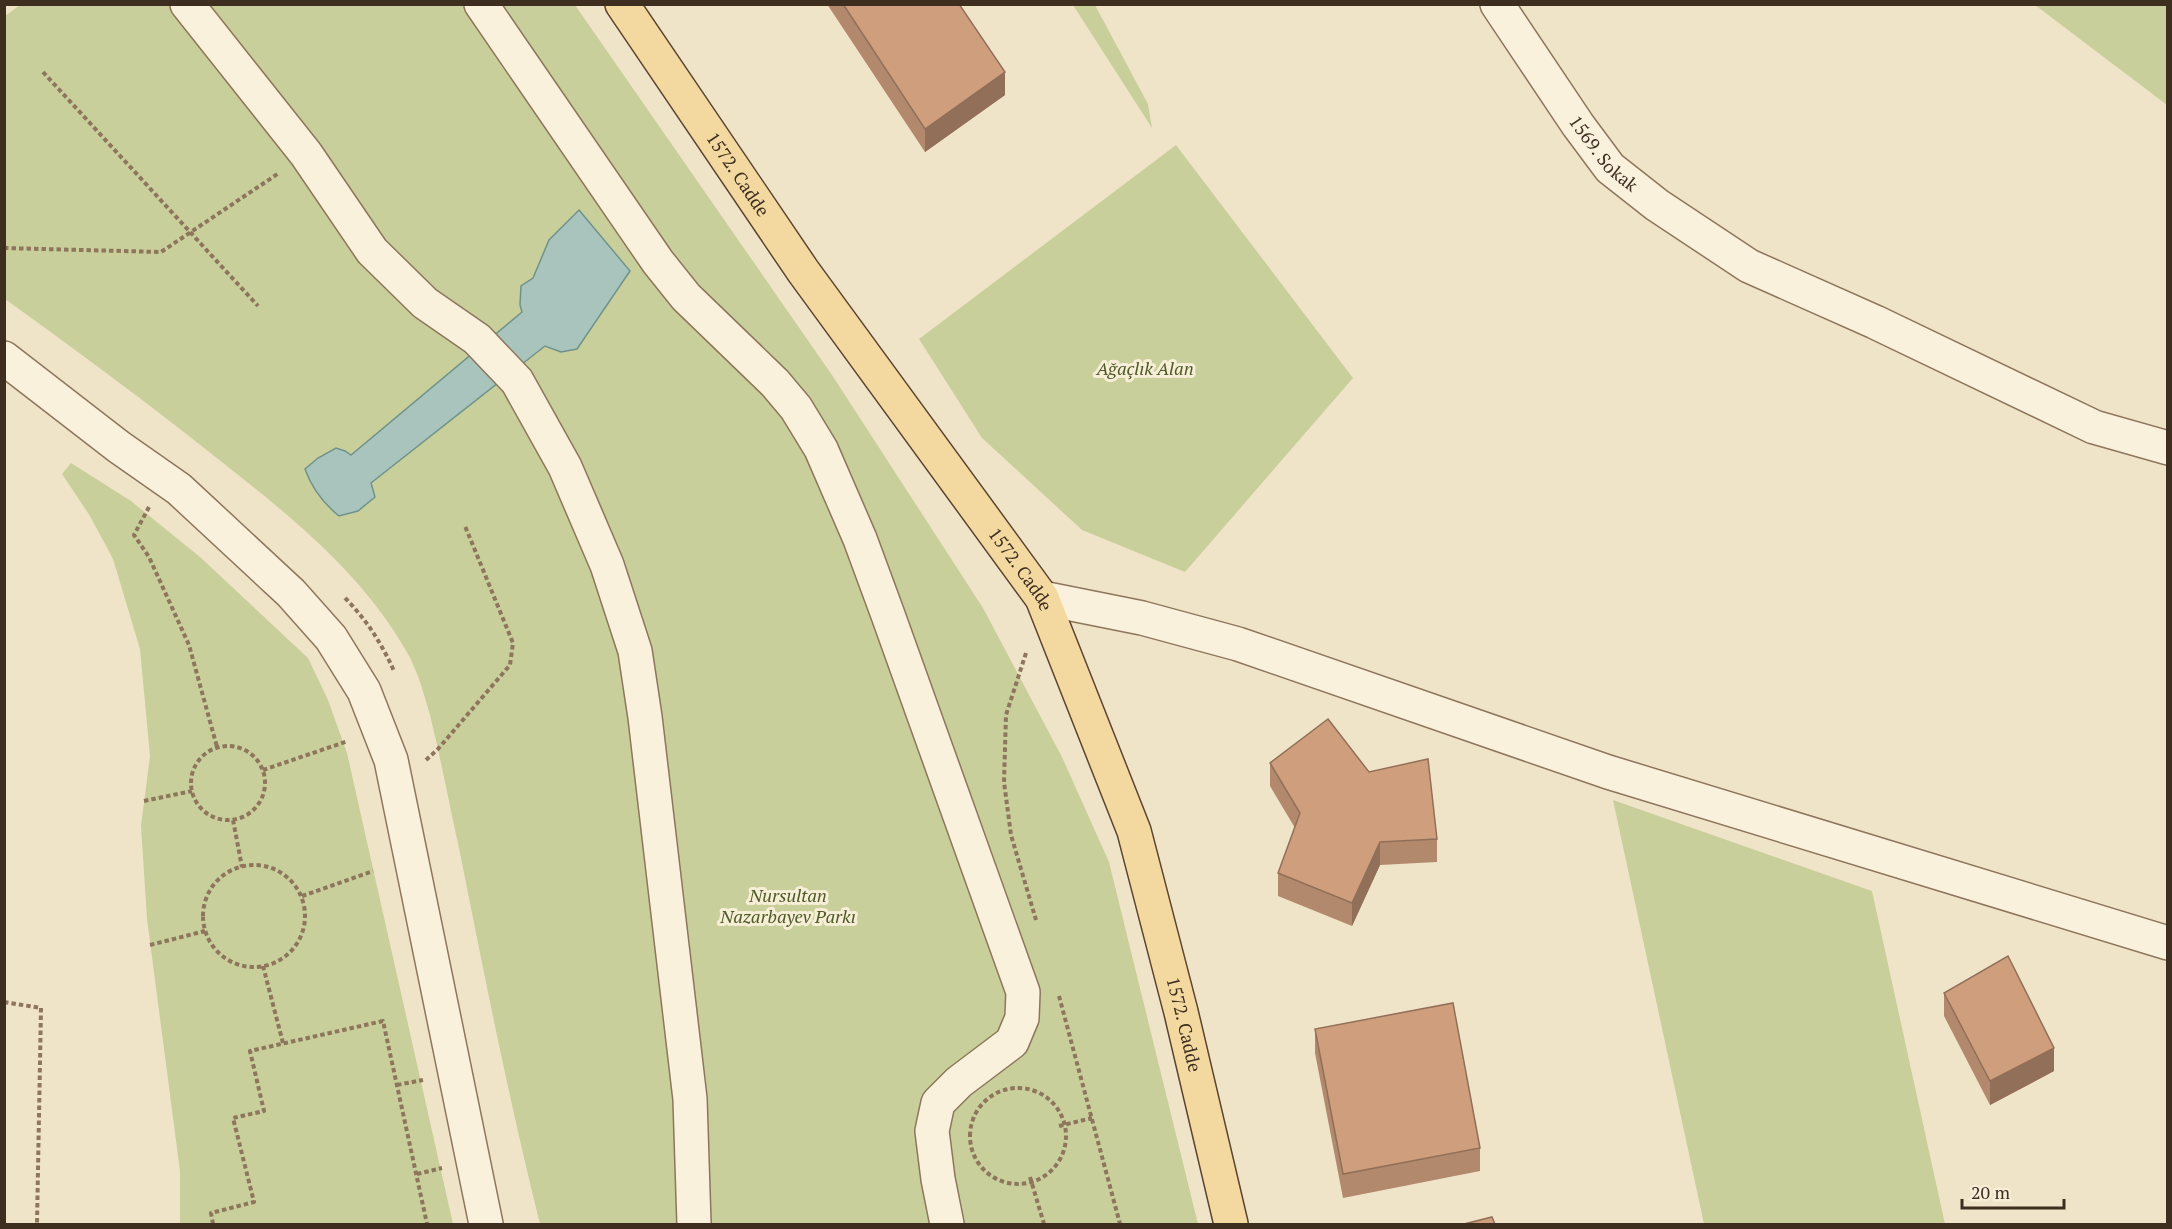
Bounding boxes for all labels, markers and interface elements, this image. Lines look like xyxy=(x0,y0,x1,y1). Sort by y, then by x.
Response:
street label: 1569. Sokak xyxy=(1564,110,1644,197)
street label: 1572. Cadde xyxy=(701,127,776,221)
park label: Ağaçlık Alan xyxy=(1095,356,1194,380)
street label: 1572. Cadde xyxy=(984,522,1059,614)
park label: Nursultan Nazarbayev Parkı xyxy=(719,883,856,928)
street label: 1572. Cadde xyxy=(1161,974,1208,1074)
scale bar xyxy=(1962,1172,2064,1210)
text: 20 m xyxy=(1971,1180,2011,1204)

